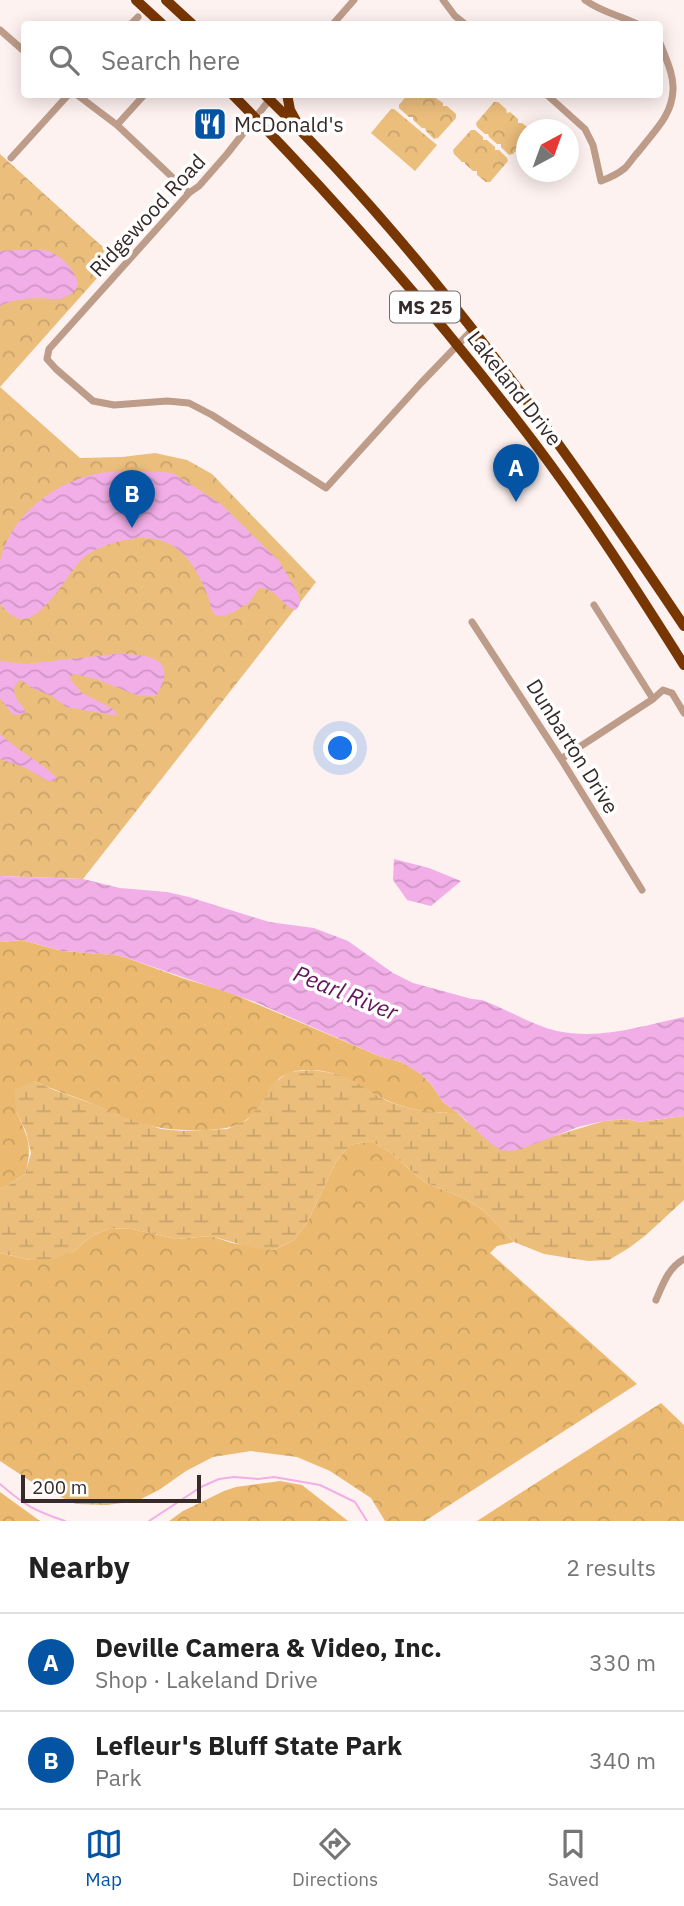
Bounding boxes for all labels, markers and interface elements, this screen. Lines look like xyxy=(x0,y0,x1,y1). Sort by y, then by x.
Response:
search box xyxy=(21,21,663,98)
icon: search xyxy=(45,41,83,79)
text: Search here xyxy=(101,43,240,77)
restaurant icon: McDonald's xyxy=(191,105,229,143)
place label: McDonald's xyxy=(234,110,344,138)
north arrow xyxy=(516,119,579,182)
street label: Ridgewood Road xyxy=(83,148,211,282)
road number: MS 25 xyxy=(390,292,460,322)
street label: Lakeland Drive xyxy=(461,325,569,451)
pin: A xyxy=(493,444,539,502)
pin: B xyxy=(109,470,155,528)
street label: Dunbarton Drive xyxy=(520,673,626,819)
your location xyxy=(323,731,357,765)
water label: Pearl River xyxy=(289,958,403,1027)
scale bar xyxy=(21,1472,201,1504)
text: 200 m xyxy=(32,1475,87,1499)
text: Nearby xyxy=(28,1547,130,1586)
text: 2 results xyxy=(566,1552,656,1582)
text: Deville Camera & Video, Inc. xyxy=(95,1630,442,1664)
text: A xyxy=(43,1647,59,1677)
text: 330 m xyxy=(589,1647,656,1677)
text: Shop · Lakeland Drive xyxy=(95,1664,318,1694)
text: Lefleur's Bluff State Park xyxy=(95,1728,402,1762)
text: B xyxy=(43,1745,59,1775)
text: 340 m xyxy=(589,1745,656,1775)
text: Park xyxy=(95,1762,142,1792)
tab: Map xyxy=(85,1825,123,1891)
tab: Directions xyxy=(292,1825,378,1891)
tab: Saved xyxy=(548,1825,599,1891)

